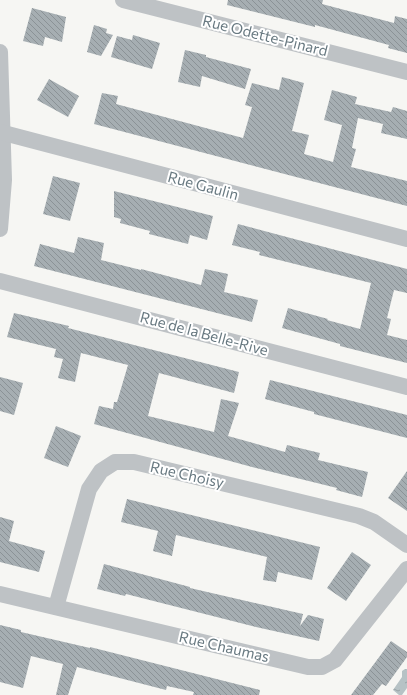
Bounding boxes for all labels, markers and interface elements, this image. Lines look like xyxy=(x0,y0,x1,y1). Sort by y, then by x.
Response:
street label: Rue Odette-Pinard xyxy=(201,11,330,59)
street label: Rue Gaulin xyxy=(166,167,241,203)
street label: Rue de la Belle-Rive xyxy=(138,307,270,359)
street label: Rue Choisy xyxy=(149,457,226,491)
street label: Rue Chaumas xyxy=(177,627,271,665)

